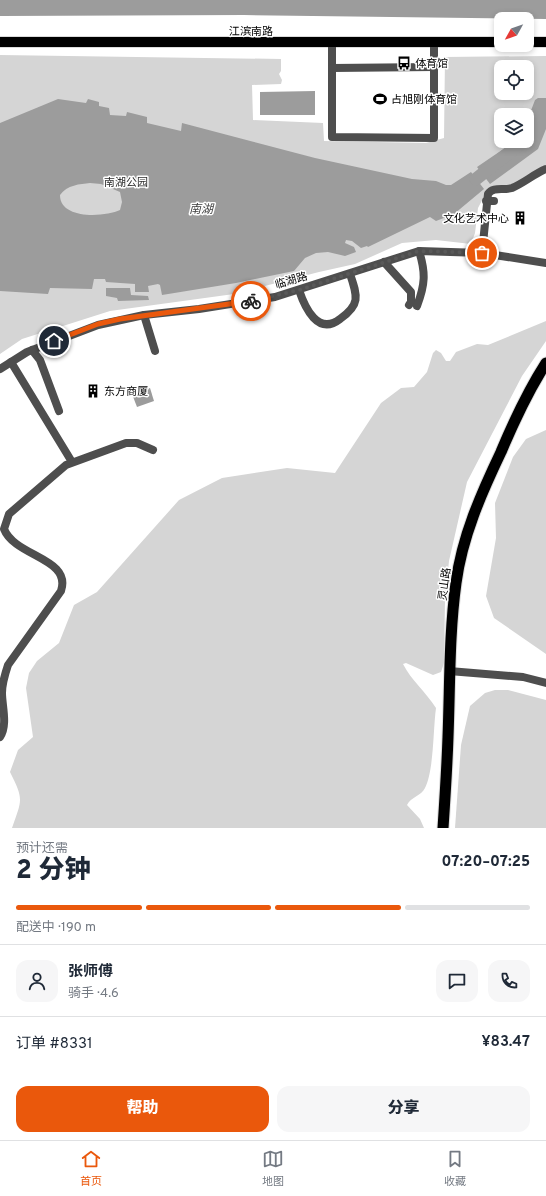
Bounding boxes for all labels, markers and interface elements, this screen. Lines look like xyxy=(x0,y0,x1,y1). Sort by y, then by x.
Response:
north arrow xyxy=(494,12,534,52)
map controls xyxy=(494,12,534,148)
street label: 江滨南路 xyxy=(229,25,273,39)
bus stop icon: 体育馆 xyxy=(396,55,412,71)
place label: 体育馆 xyxy=(415,57,448,71)
button: locate xyxy=(494,60,534,100)
sports icon: 占旭刚体育馆 xyxy=(372,91,388,107)
place label: 占旭刚体育馆 xyxy=(391,93,457,107)
button: layers xyxy=(494,108,534,148)
park label: 南湖公园 xyxy=(104,176,148,190)
water label: 南湖 xyxy=(189,202,215,218)
building icon: 文化艺术中心 xyxy=(512,210,528,226)
place label: 文化艺术中心 xyxy=(443,212,509,226)
pin xyxy=(465,236,499,270)
icon: bag xyxy=(471,242,493,264)
street label: 临湖路 xyxy=(273,270,309,292)
courier xyxy=(231,281,271,321)
icon: bike xyxy=(240,290,262,312)
pin xyxy=(37,324,71,358)
icon: home xyxy=(43,330,65,352)
building icon: 东方商厦 xyxy=(85,383,101,399)
place label: 东方商厦 xyxy=(104,385,148,399)
street label: 灵山路 xyxy=(436,567,454,601)
text: 预计还需 xyxy=(16,841,68,857)
text: 07:20–07:25 xyxy=(442,853,530,872)
text: 2 分钟 xyxy=(16,855,91,888)
text: 配送中 · 190 m xyxy=(16,920,96,936)
button: person xyxy=(16,960,58,1002)
button: chat xyxy=(436,960,478,1002)
button: phone xyxy=(488,960,530,1002)
text: 张师傅 xyxy=(68,963,113,982)
text: 骑手 · 4.6 xyxy=(68,986,119,1002)
text: ¥83.47 xyxy=(481,1033,530,1052)
text: 订单 #8331 xyxy=(16,1035,93,1054)
button: 帮助 xyxy=(16,1086,269,1132)
button: 分享 xyxy=(277,1086,530,1132)
tab: 首页 xyxy=(80,1148,102,1189)
tab: 地图 xyxy=(262,1148,284,1189)
tab: 收藏 xyxy=(444,1148,466,1189)

